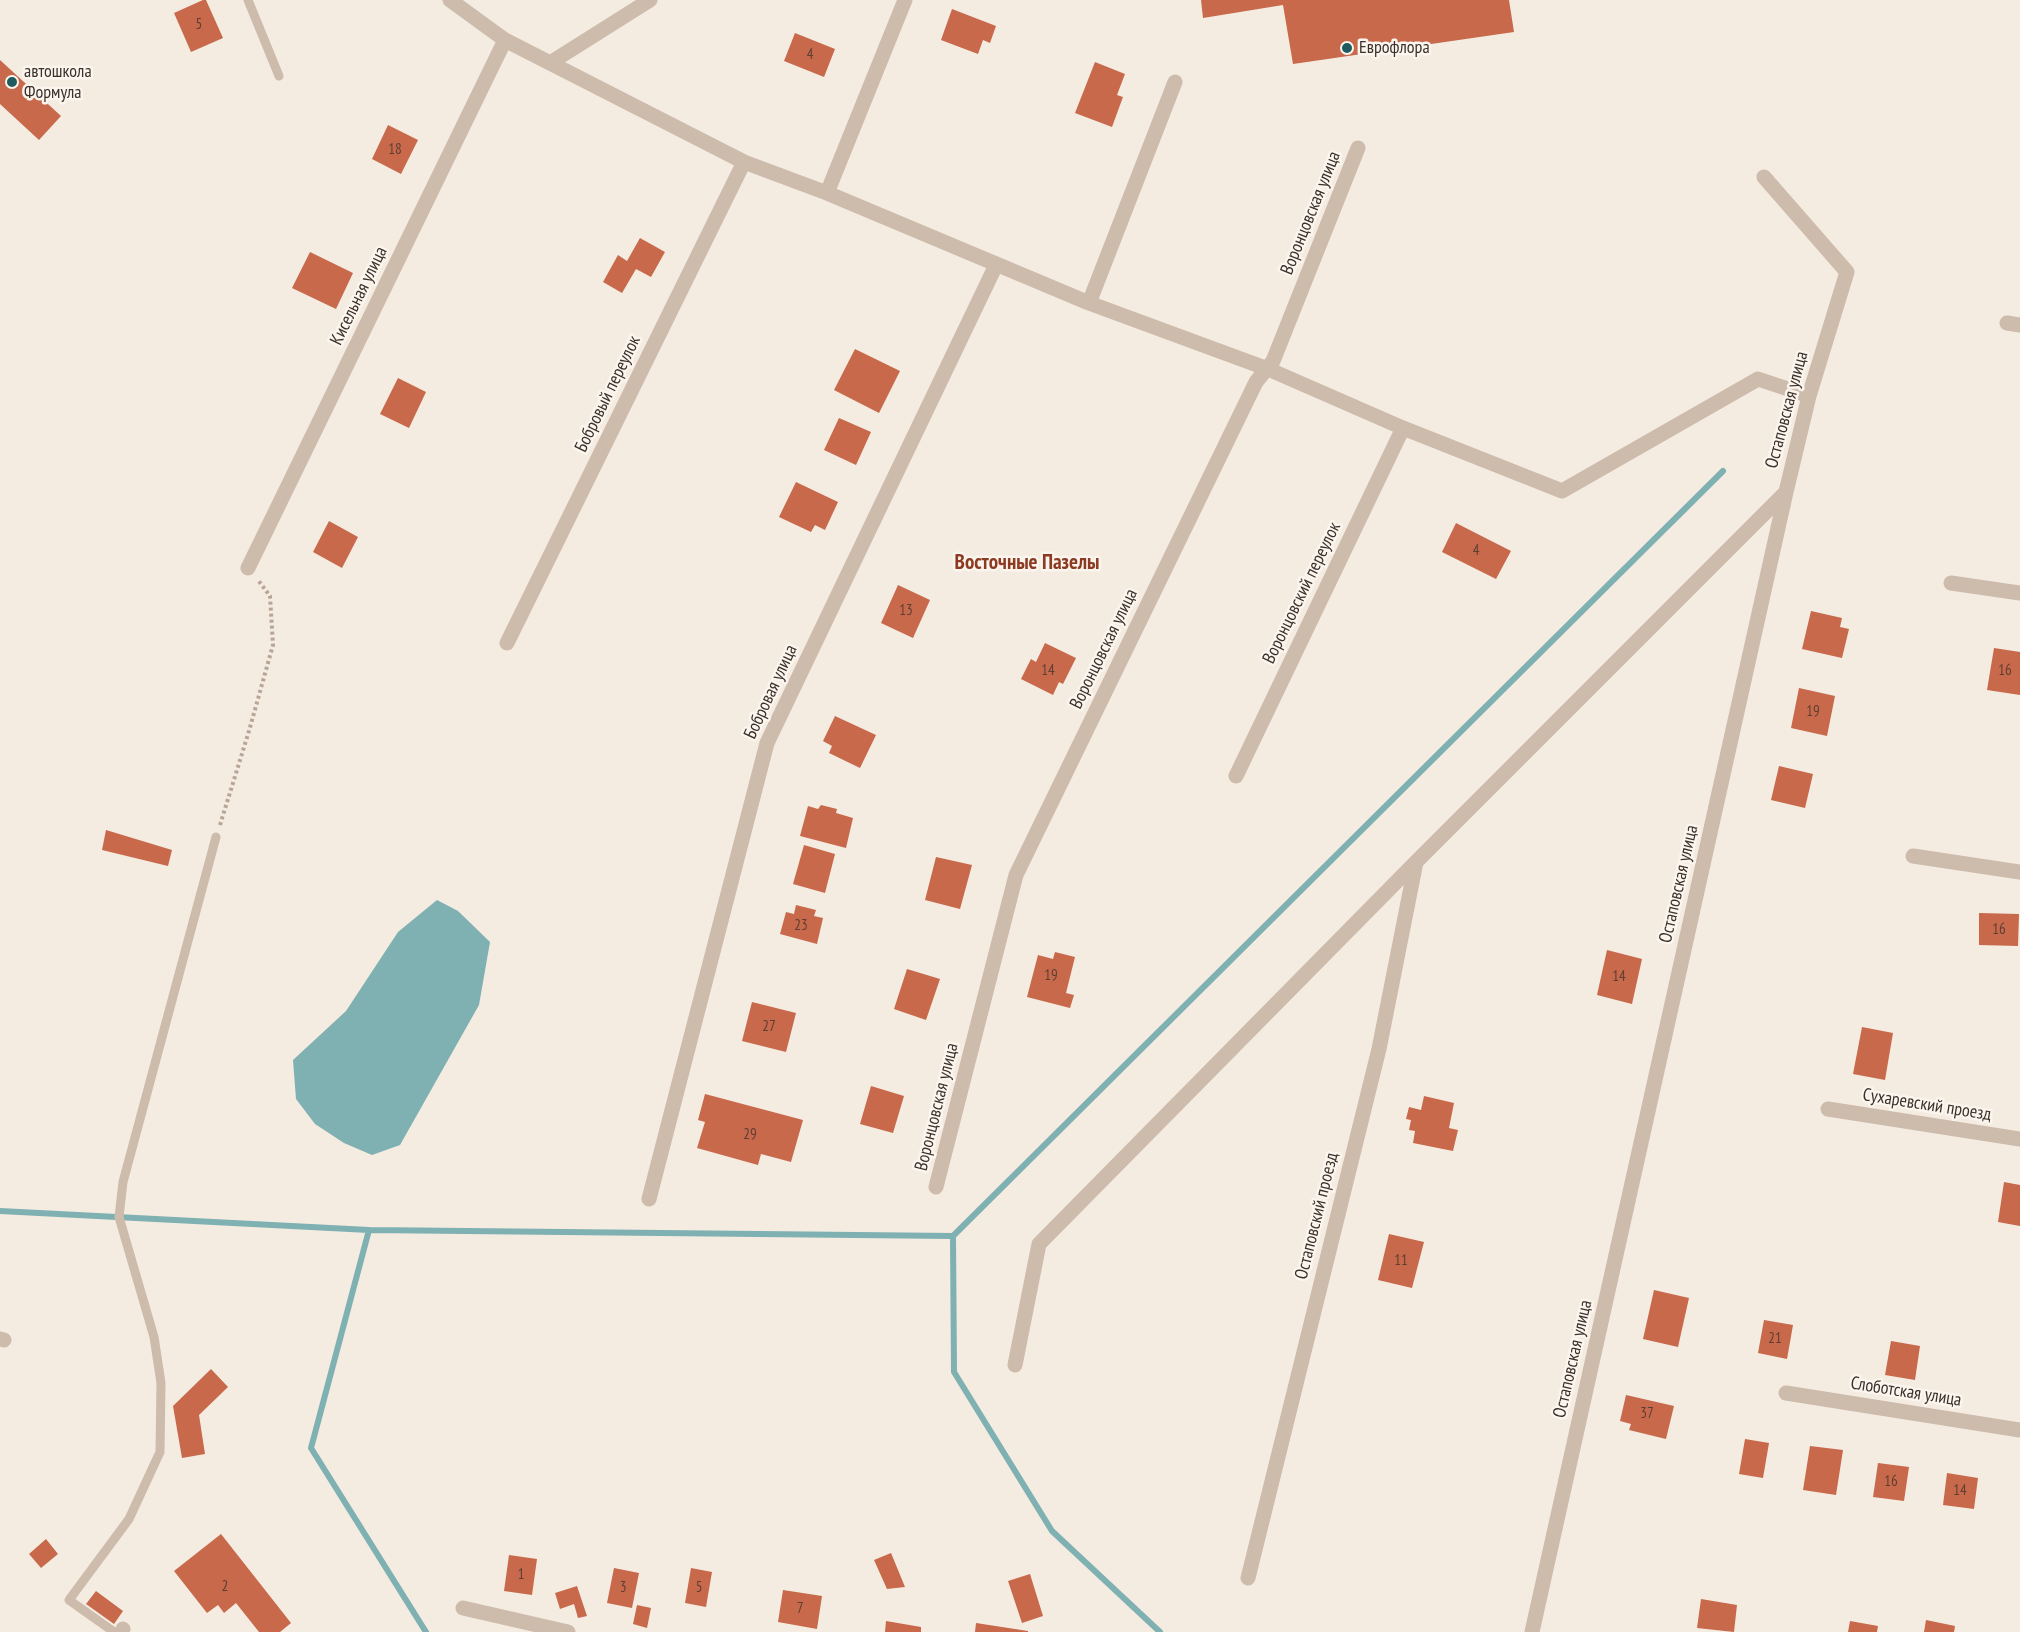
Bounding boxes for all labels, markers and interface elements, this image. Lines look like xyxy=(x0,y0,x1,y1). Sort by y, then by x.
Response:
house number: 5 xyxy=(196,16,202,34)
place label: Еврофлора xyxy=(1359,37,1430,59)
marker: Еврофлора xyxy=(1340,41,1354,55)
house number: 4 xyxy=(807,46,813,64)
place label: автошкола Формула xyxy=(24,61,92,104)
marker: автошкола Формула xyxy=(5,75,19,89)
house number: 18 xyxy=(388,141,402,159)
street label: Воронцовская улица xyxy=(1276,148,1346,278)
street label: Кисельная улица xyxy=(326,243,392,349)
street label: Бобровый переулок xyxy=(571,332,645,456)
street label: Остаповская улица xyxy=(1761,349,1813,471)
street label: Воронцовский переулок xyxy=(1258,519,1346,667)
house number: 4 xyxy=(1473,542,1479,560)
district label: Восточные Пазелы xyxy=(955,550,1099,576)
street label: Воронцовская улица xyxy=(1066,585,1142,713)
house number: 13 xyxy=(899,602,913,620)
street label: Бобровая улица xyxy=(740,642,802,742)
house number: 14 xyxy=(1041,662,1055,680)
house number: 16 xyxy=(1998,662,2012,680)
house number: 19 xyxy=(1806,703,1820,721)
street label: Остаповская улица xyxy=(1655,823,1703,945)
house number: 23 xyxy=(794,917,808,935)
house number: 16 xyxy=(1992,921,2006,939)
house number: 19 xyxy=(1044,967,1058,985)
house number: 14 xyxy=(1612,968,1626,986)
house number: 27 xyxy=(762,1018,776,1036)
street label: Воронцовская улица xyxy=(911,1041,963,1173)
street label: Сухаревский проезд xyxy=(1861,1084,1993,1126)
house number: 29 xyxy=(743,1126,757,1144)
street label: Остаповский проезд xyxy=(1291,1150,1343,1282)
house number: 11 xyxy=(1394,1252,1408,1270)
street label: Остаповская улица xyxy=(1549,1298,1597,1420)
house number: 21 xyxy=(1768,1330,1782,1348)
street label: Слоботская улица xyxy=(1849,1373,1963,1411)
house number: 37 xyxy=(1640,1405,1654,1423)
house number: 16 xyxy=(1884,1473,1898,1491)
house number: 14 xyxy=(1953,1482,1967,1500)
house number: 1 xyxy=(518,1566,524,1584)
house number: 2 xyxy=(222,1578,228,1596)
house number: 3 xyxy=(620,1579,626,1597)
house number: 5 xyxy=(696,1579,702,1597)
house number: 7 xyxy=(797,1600,803,1618)

